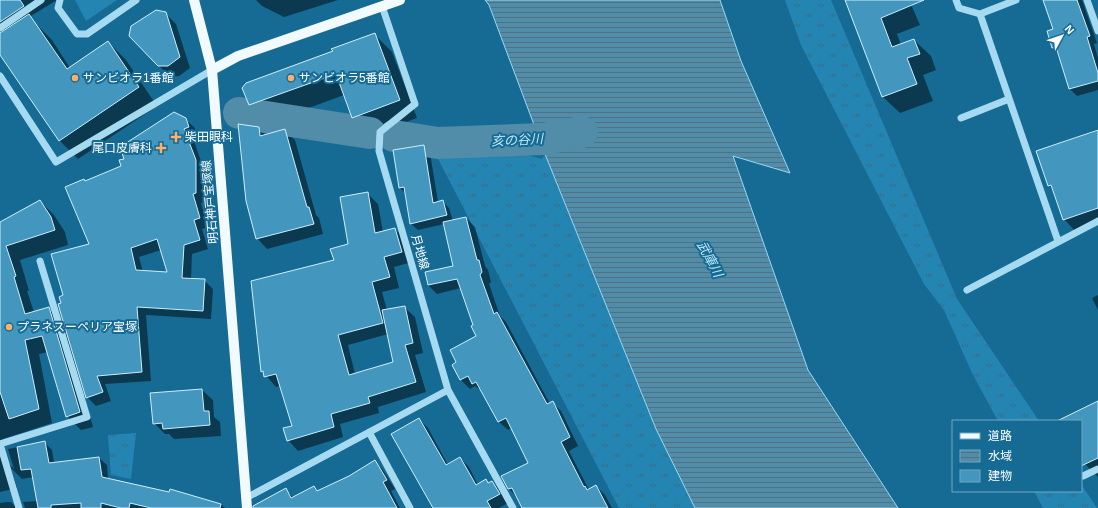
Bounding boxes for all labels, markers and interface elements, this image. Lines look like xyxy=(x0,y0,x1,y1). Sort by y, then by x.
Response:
north arrow xyxy=(1042,16,1082,56)
text: N xyxy=(1063,23,1077,37)
place label: サンビオラ1番館 xyxy=(83,71,174,85)
place label: サンビオラ5番館 xyxy=(299,71,390,85)
marker: サンビオラ1番館 xyxy=(70,73,80,83)
marker: サンビオラ5番館 xyxy=(286,73,296,83)
place label: 柴田眼科 xyxy=(185,130,233,144)
marker: 柴田眼科 xyxy=(170,131,182,143)
water label: 亥の谷川 xyxy=(491,131,545,149)
place label: 尾口皮膚科 xyxy=(92,141,152,155)
marker: 尾口皮膚科 xyxy=(155,142,167,154)
street label: 明石神戸宝塚線 xyxy=(199,160,221,244)
street label: 月地線 xyxy=(408,233,432,271)
water label: 武庫川 xyxy=(694,238,727,281)
place label: プラネスーペリア宝塚 xyxy=(17,320,137,334)
marker: プラネスーペリア宝塚 xyxy=(4,322,14,332)
legend xyxy=(952,420,1082,492)
text: 道路 xyxy=(988,429,1012,443)
text: 水域 xyxy=(988,449,1012,463)
text: 建物 xyxy=(988,469,1012,483)

